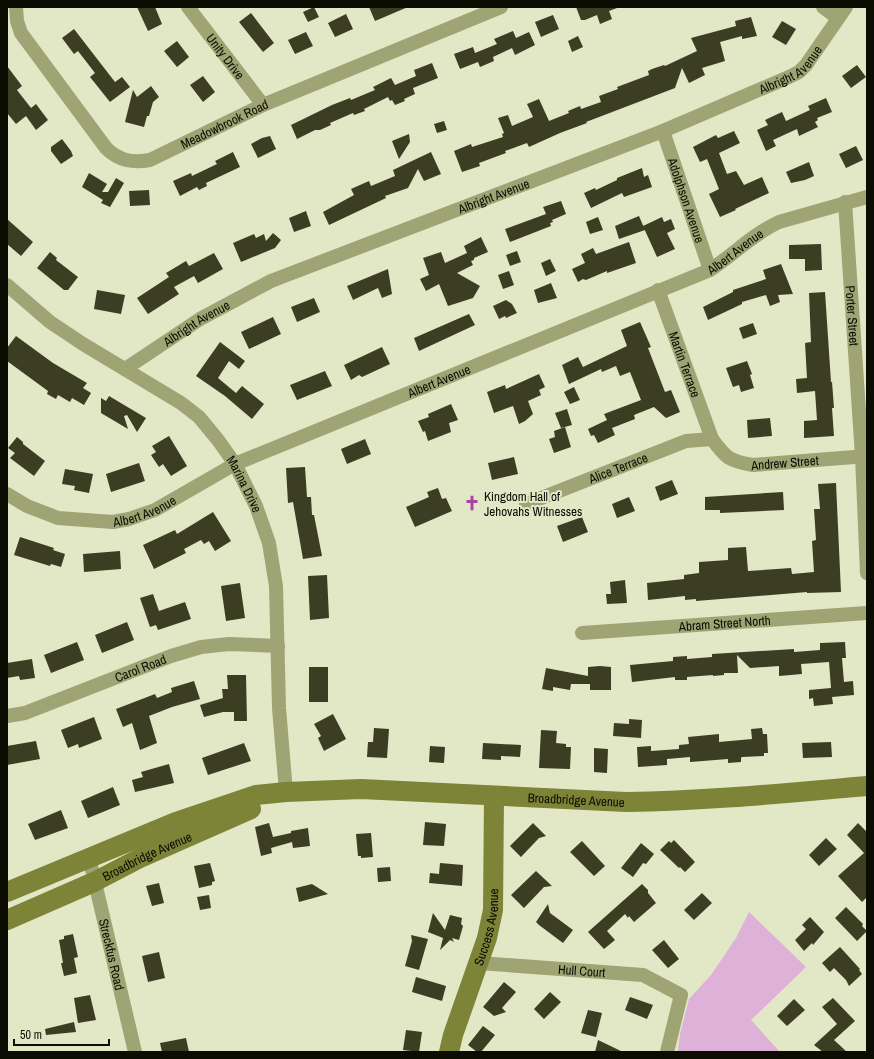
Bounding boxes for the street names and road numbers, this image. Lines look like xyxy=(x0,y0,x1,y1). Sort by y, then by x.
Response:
street label: Unity Drive xyxy=(203,30,249,83)
street label: Albright Avenue xyxy=(755,42,826,98)
street label: Meadowbrook Road xyxy=(178,95,271,152)
street label: Adolphson Avenue xyxy=(664,154,709,245)
street label: Albright Avenue xyxy=(454,174,532,218)
street label: Albert Avenue xyxy=(703,225,766,279)
street label: Porter Street xyxy=(842,285,863,347)
street label: Albright Avenue xyxy=(159,296,233,350)
street label: Martin Terrace xyxy=(665,329,705,400)
street label: Albert Avenue xyxy=(404,360,473,402)
street label: Alice Terrace xyxy=(585,448,650,487)
street label: Andrew Street xyxy=(749,451,819,474)
street label: Marina Drive xyxy=(223,452,266,515)
street label: Albert Avenue xyxy=(111,491,179,531)
street label: Abram Street North xyxy=(677,611,771,635)
street label: Carol Road xyxy=(112,650,169,686)
street label: Broadbridge Avenue xyxy=(527,789,625,810)
street label: Broadbridge Avenue xyxy=(99,828,194,885)
street label: Success Avenue xyxy=(470,888,502,968)
street label: Streckfus Road xyxy=(95,917,129,992)
street label: Hull Court xyxy=(557,960,606,981)

